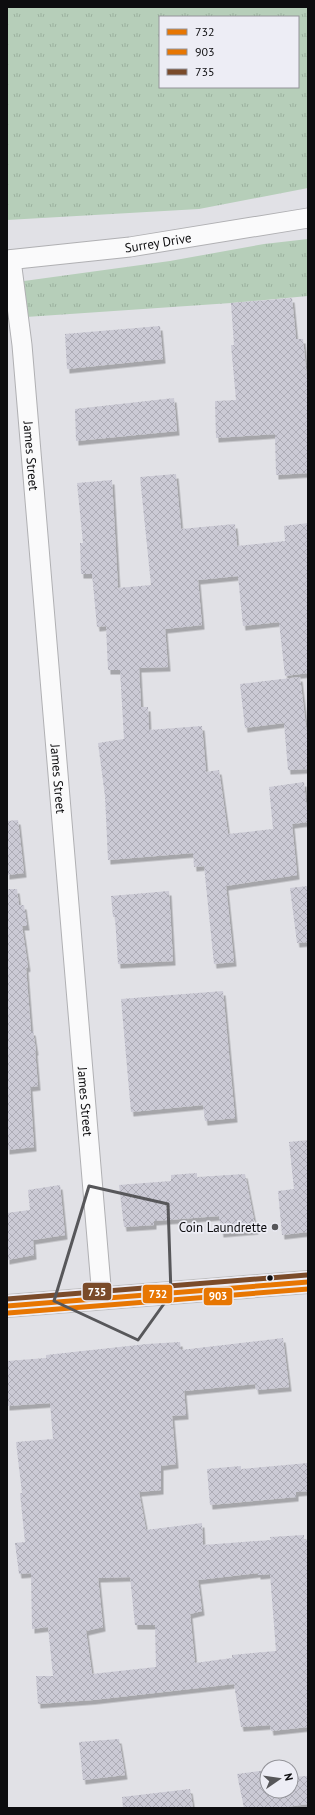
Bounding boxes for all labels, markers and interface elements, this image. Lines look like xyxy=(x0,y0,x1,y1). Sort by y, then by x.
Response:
legend xyxy=(159,16,299,88)
text: 732 xyxy=(195,24,215,39)
text: 903 xyxy=(195,44,215,59)
text: 735 xyxy=(195,64,215,79)
street label: Surrey Drive xyxy=(124,229,193,256)
street label: James Street xyxy=(20,419,43,492)
street label: James Street xyxy=(47,742,70,815)
street label: James Street xyxy=(74,1065,97,1138)
place label: Coin Laundrette xyxy=(179,1219,267,1236)
marker: Coin Laundrette xyxy=(270,1222,280,1232)
unlabelled marker xyxy=(265,1273,275,1283)
line badge: 735 xyxy=(82,1282,112,1301)
line badge: 732 xyxy=(142,1284,173,1304)
text: 735 xyxy=(88,1285,106,1299)
text: 732 xyxy=(149,1287,167,1301)
line badge: 903 xyxy=(203,1287,233,1306)
text: 903 xyxy=(209,1289,227,1303)
north arrow xyxy=(259,1759,299,1799)
text: N xyxy=(281,1772,296,1782)

